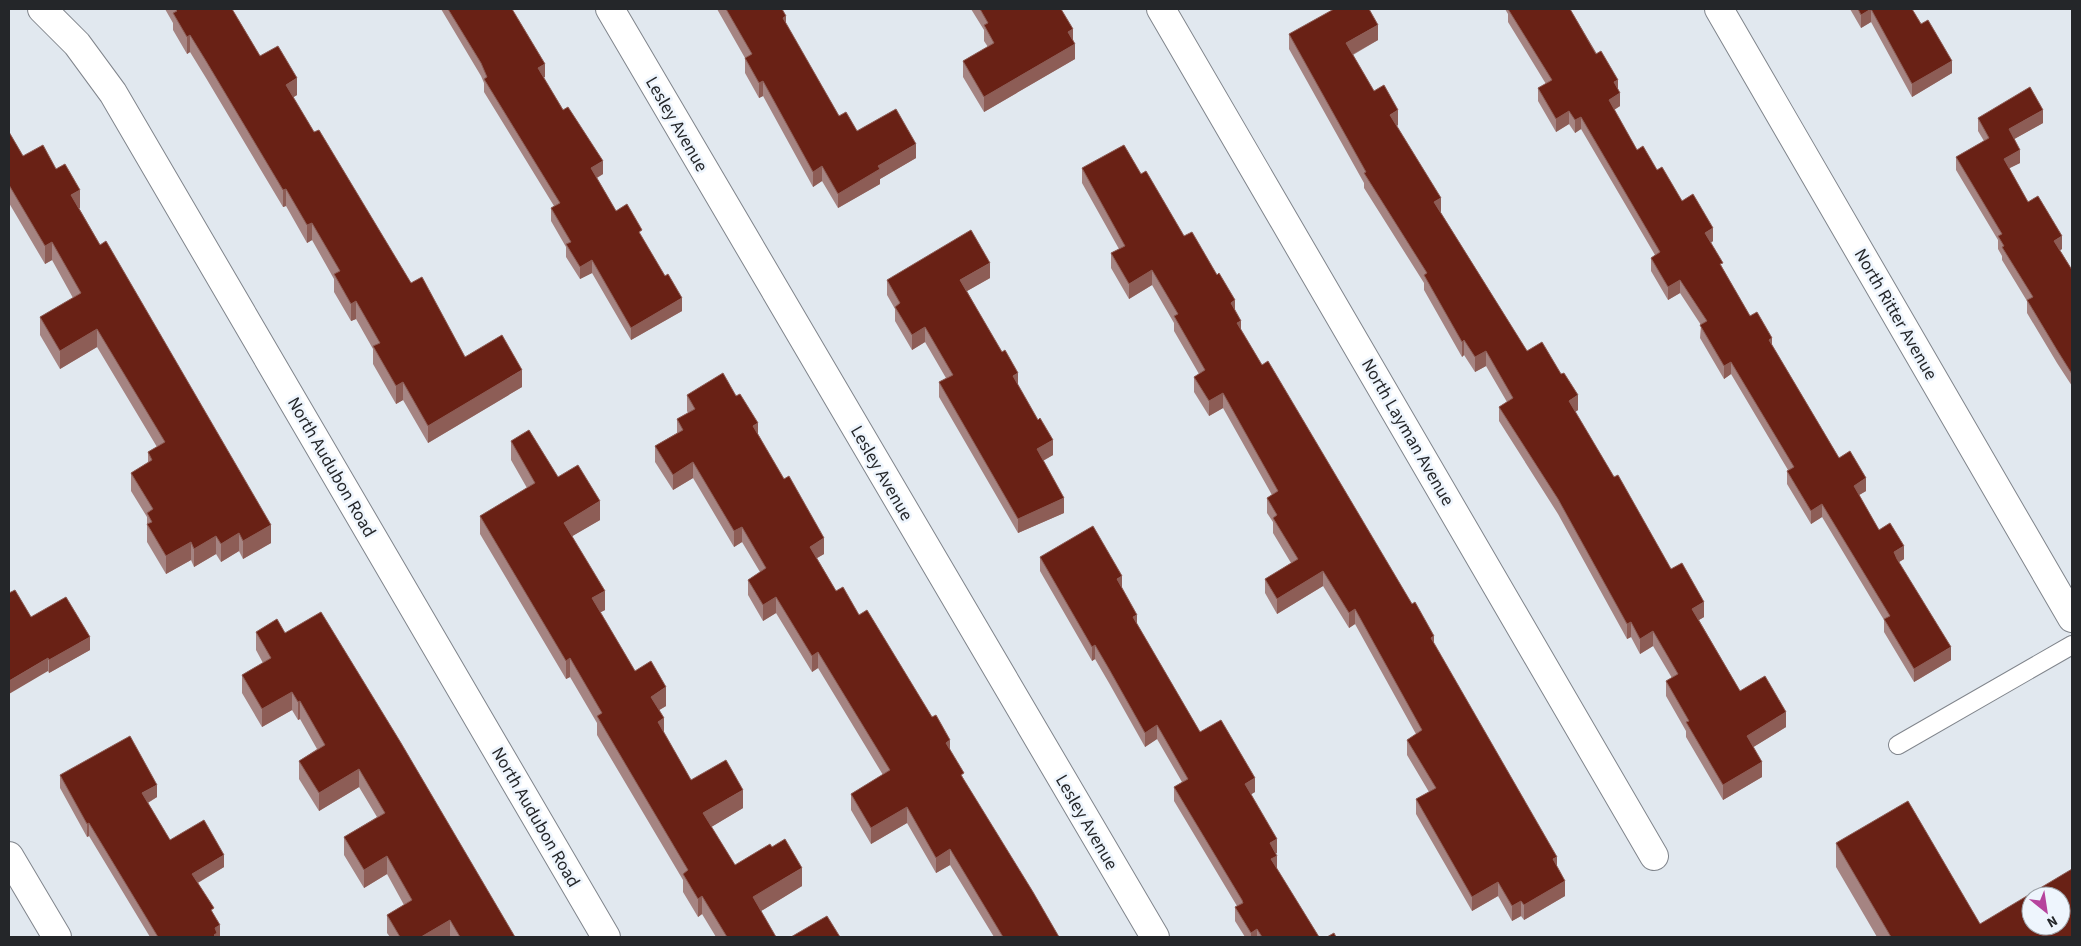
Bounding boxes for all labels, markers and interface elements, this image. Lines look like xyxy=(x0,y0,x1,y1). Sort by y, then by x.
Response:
street label: Lesley Avenue xyxy=(639,72,714,176)
street label: North Ritter Avenue xyxy=(1848,244,1943,384)
street label: North Layman Avenue xyxy=(1355,354,1460,511)
street label: North Audubon Road xyxy=(281,393,382,542)
street label: Lesley Avenue xyxy=(844,421,919,525)
street label: North Audubon Road xyxy=(485,743,586,892)
street label: Lesley Avenue xyxy=(1049,770,1124,874)
north arrow xyxy=(2021,886,2071,936)
text: N xyxy=(2043,910,2061,932)

